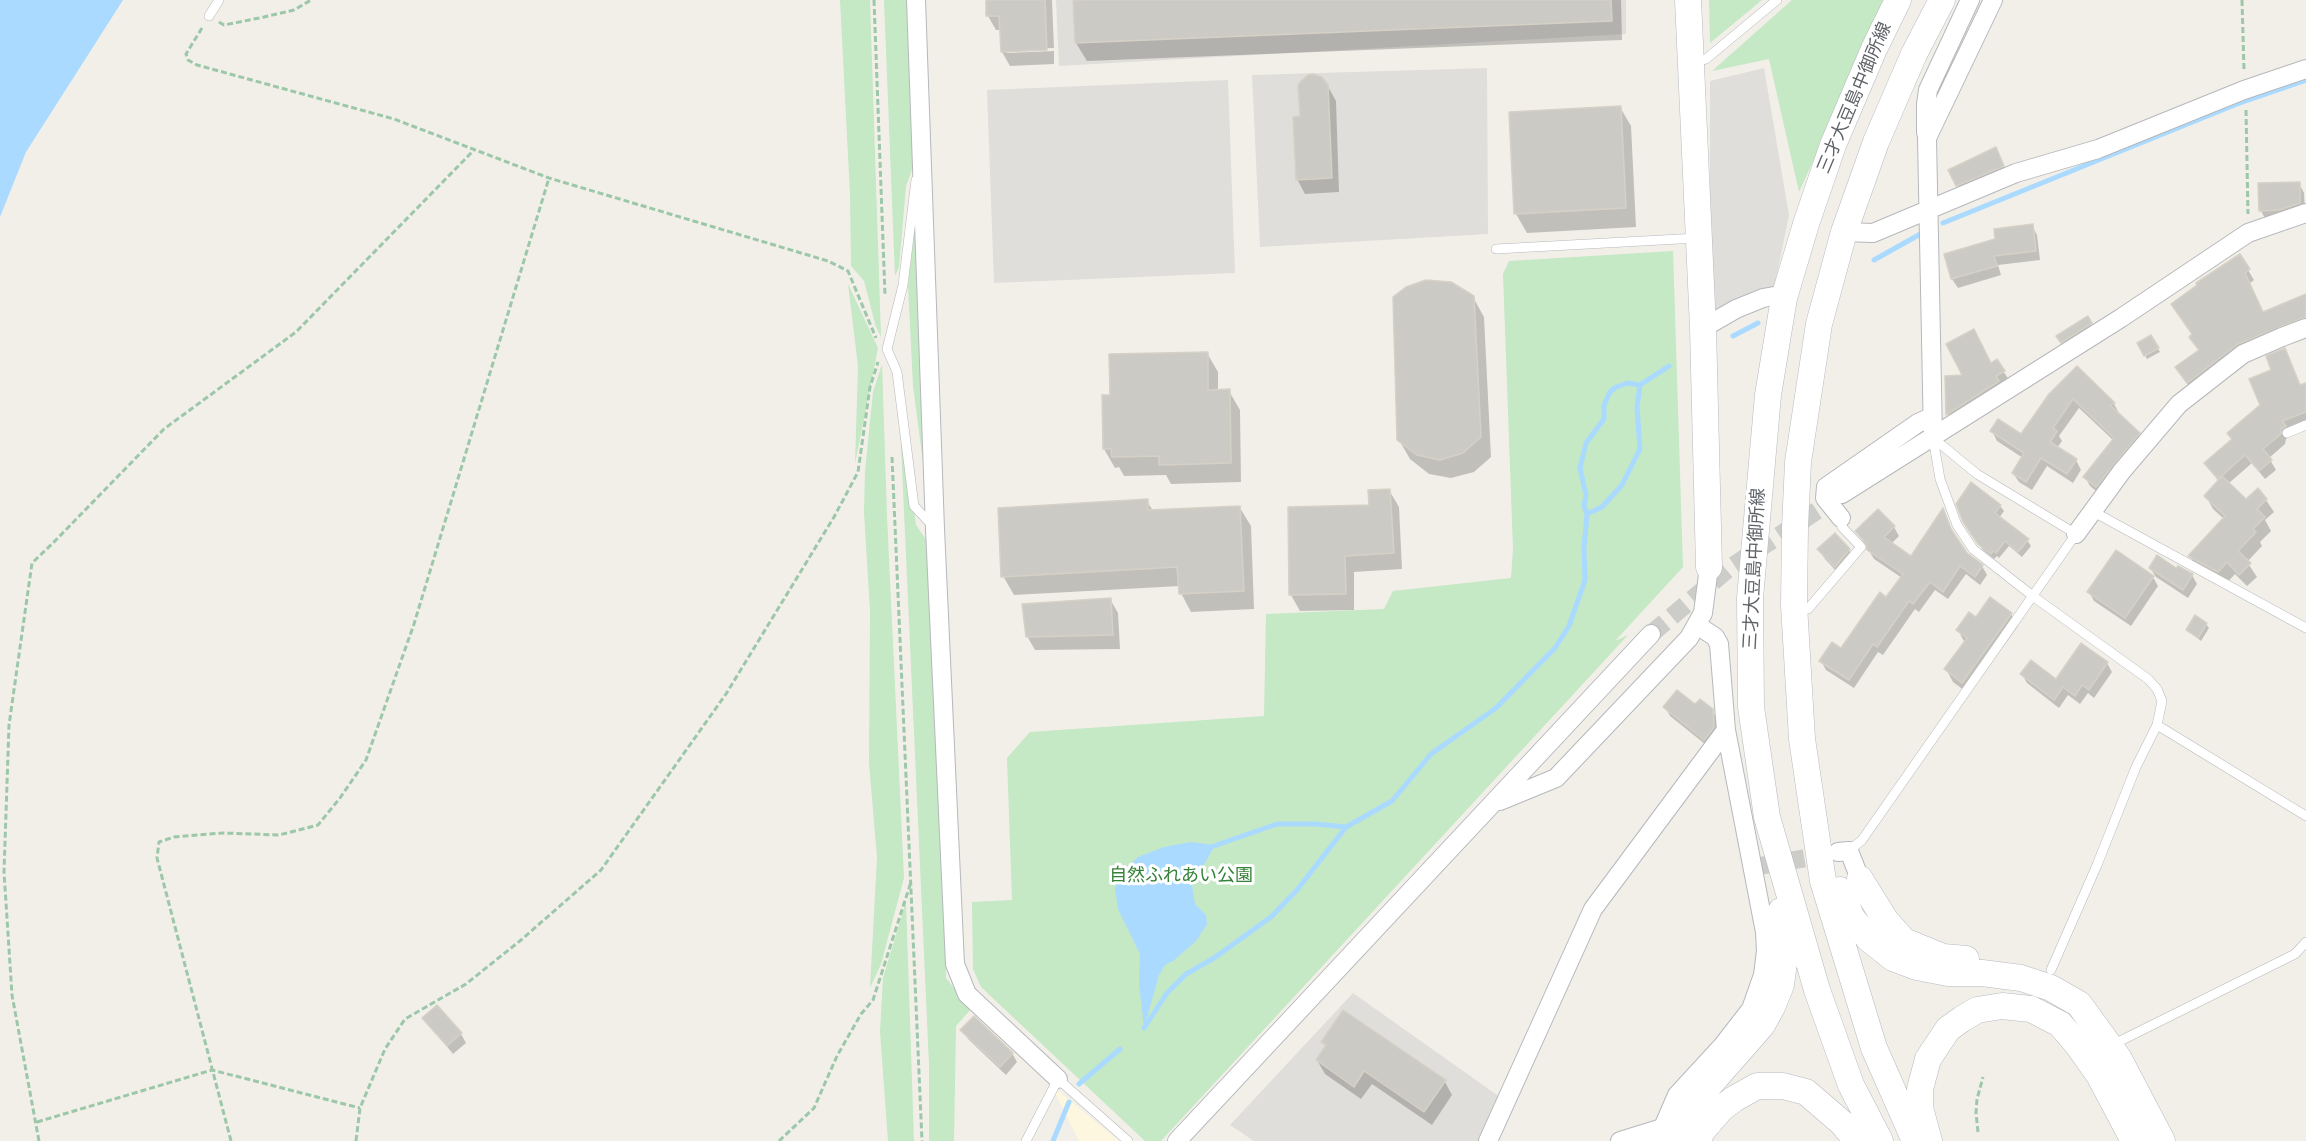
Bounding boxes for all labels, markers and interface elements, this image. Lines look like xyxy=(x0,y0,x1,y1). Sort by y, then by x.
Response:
street label: 三才大豆島中御所線 xyxy=(1813,19,1897,177)
street label: 三才大豆島中御所線 xyxy=(1740,488,1770,650)
park label: 自然ふれあい公園 xyxy=(1109,865,1253,887)

